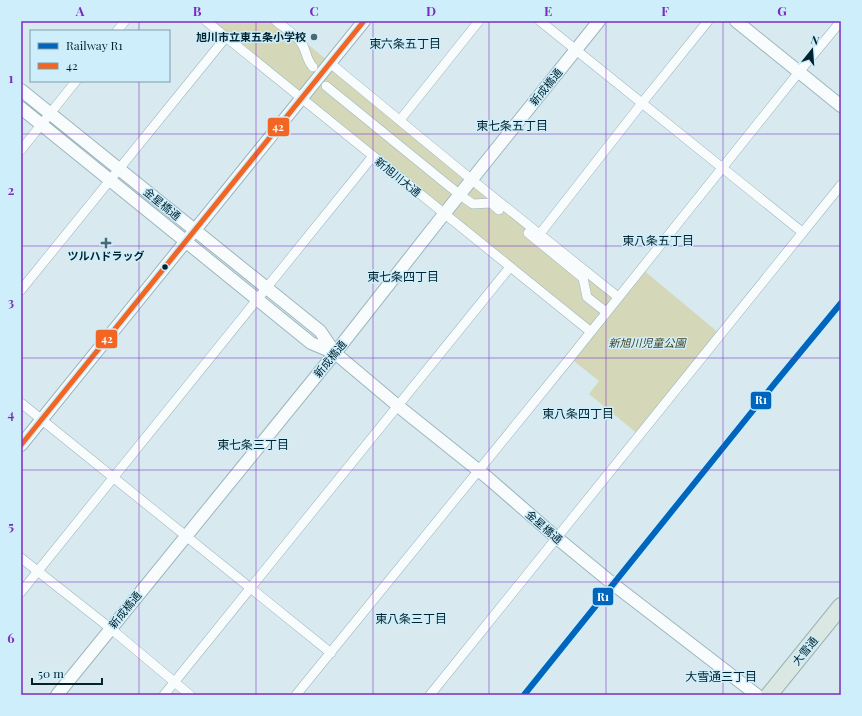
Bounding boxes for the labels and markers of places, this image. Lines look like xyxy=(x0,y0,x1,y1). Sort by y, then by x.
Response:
place label: 旭川市立東五条小学校 xyxy=(196,29,306,44)
marker: 旭川市立東五条小学校 xyxy=(309,32,319,42)
marker: ツルハドラッグ xyxy=(101,238,111,248)
place label: ツルハドラッグ xyxy=(68,248,145,263)
unlabelled marker xyxy=(160,262,170,272)

